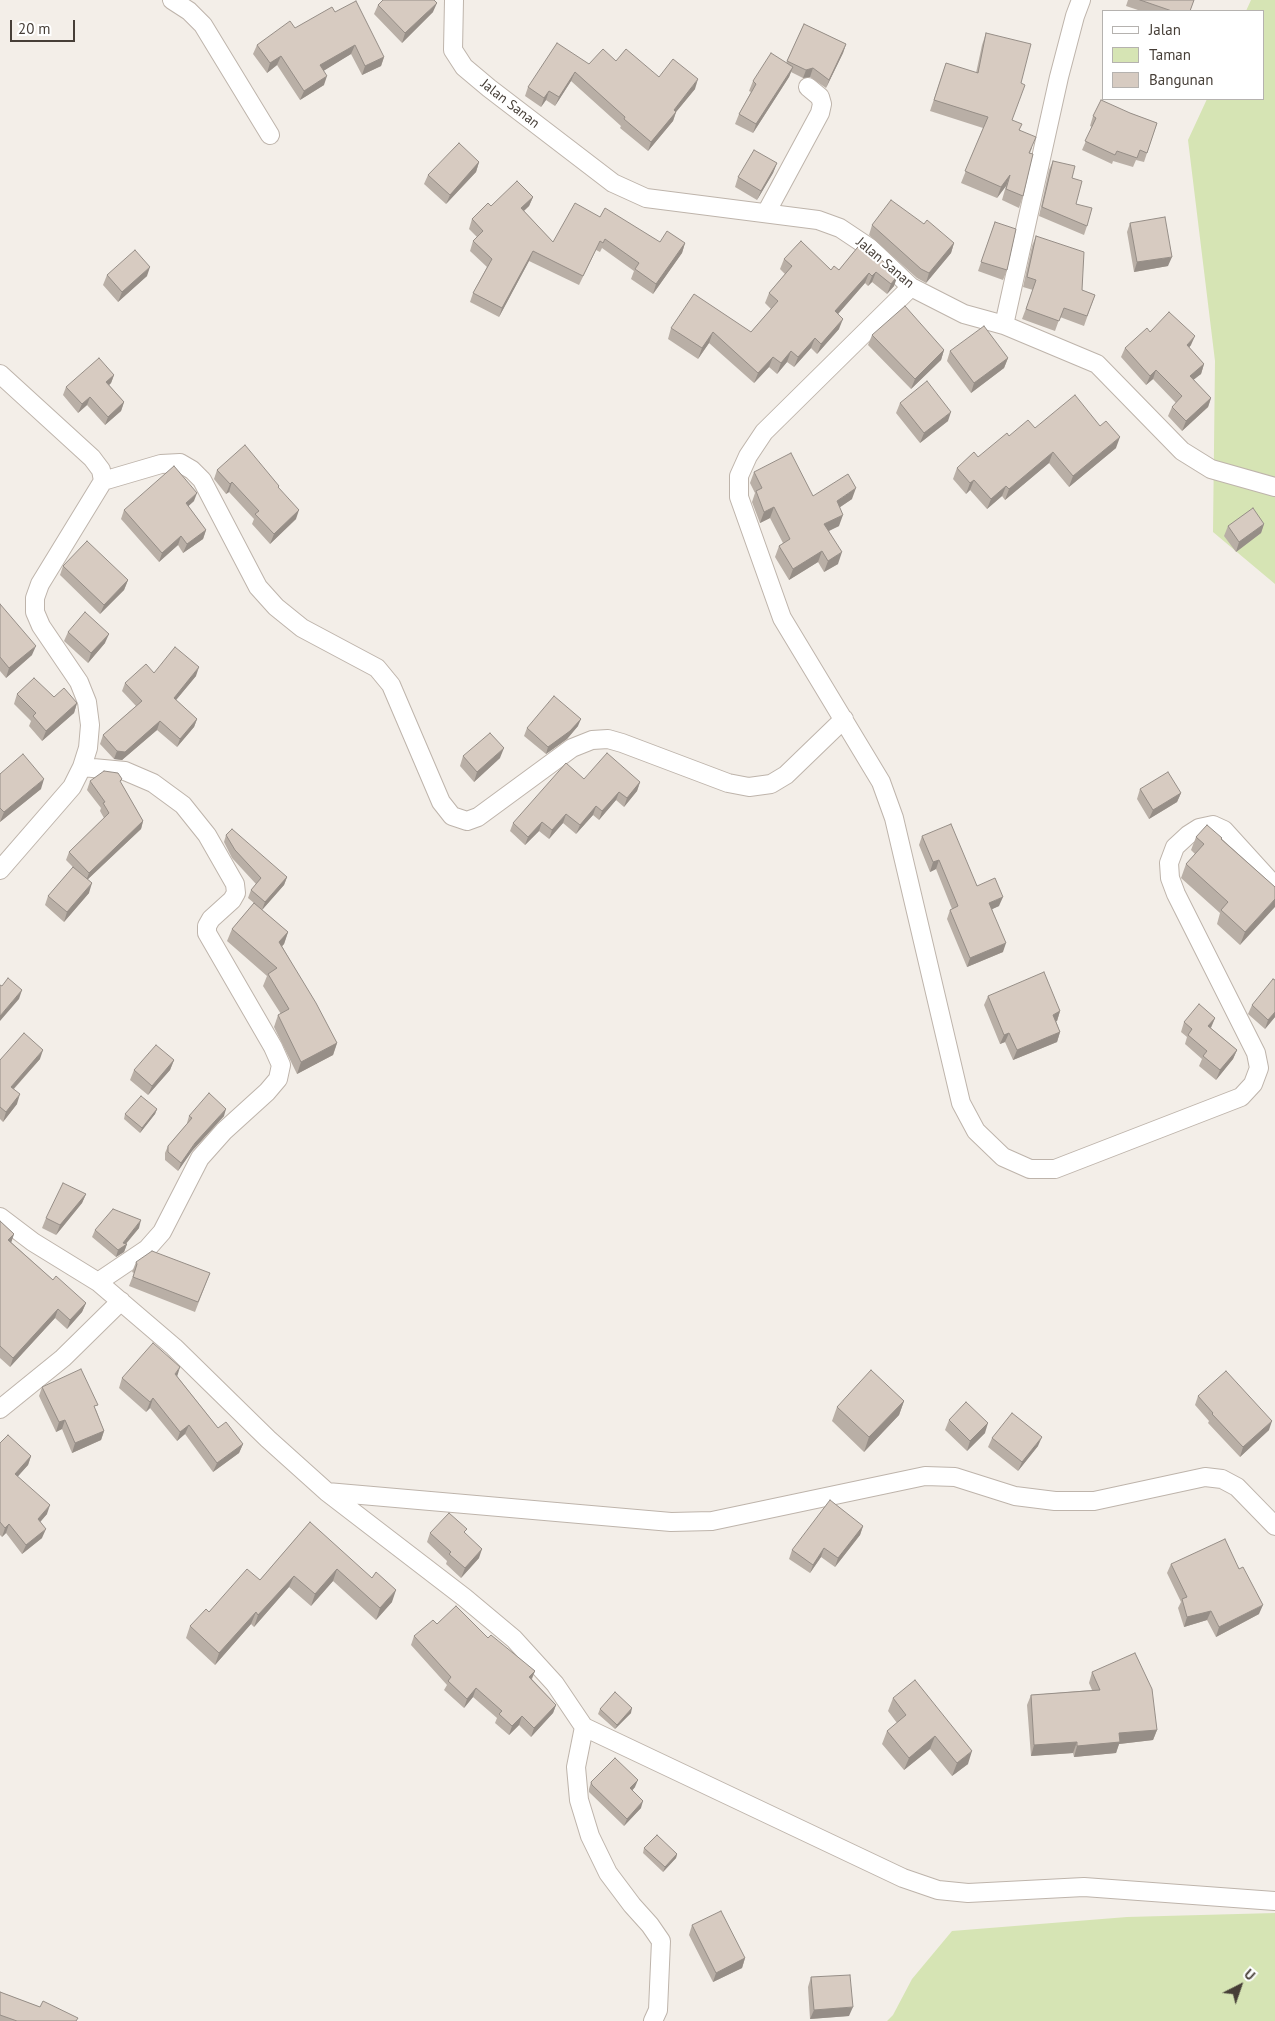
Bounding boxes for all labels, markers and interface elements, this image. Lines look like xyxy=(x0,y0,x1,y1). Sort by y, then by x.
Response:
scale bar xyxy=(12,10,78,42)
legend xyxy=(1102,10,1265,100)
text: 20 m xyxy=(18,19,51,38)
text: Jalan xyxy=(1149,20,1181,39)
text: Taman xyxy=(1149,45,1191,64)
text: Bangunan xyxy=(1149,70,1213,89)
street label: Jalan Sanan xyxy=(477,76,543,132)
street label: Jalan Sanan xyxy=(853,234,917,292)
north arrow xyxy=(1215,1961,1265,2011)
text: U xyxy=(1241,1965,1259,1984)

